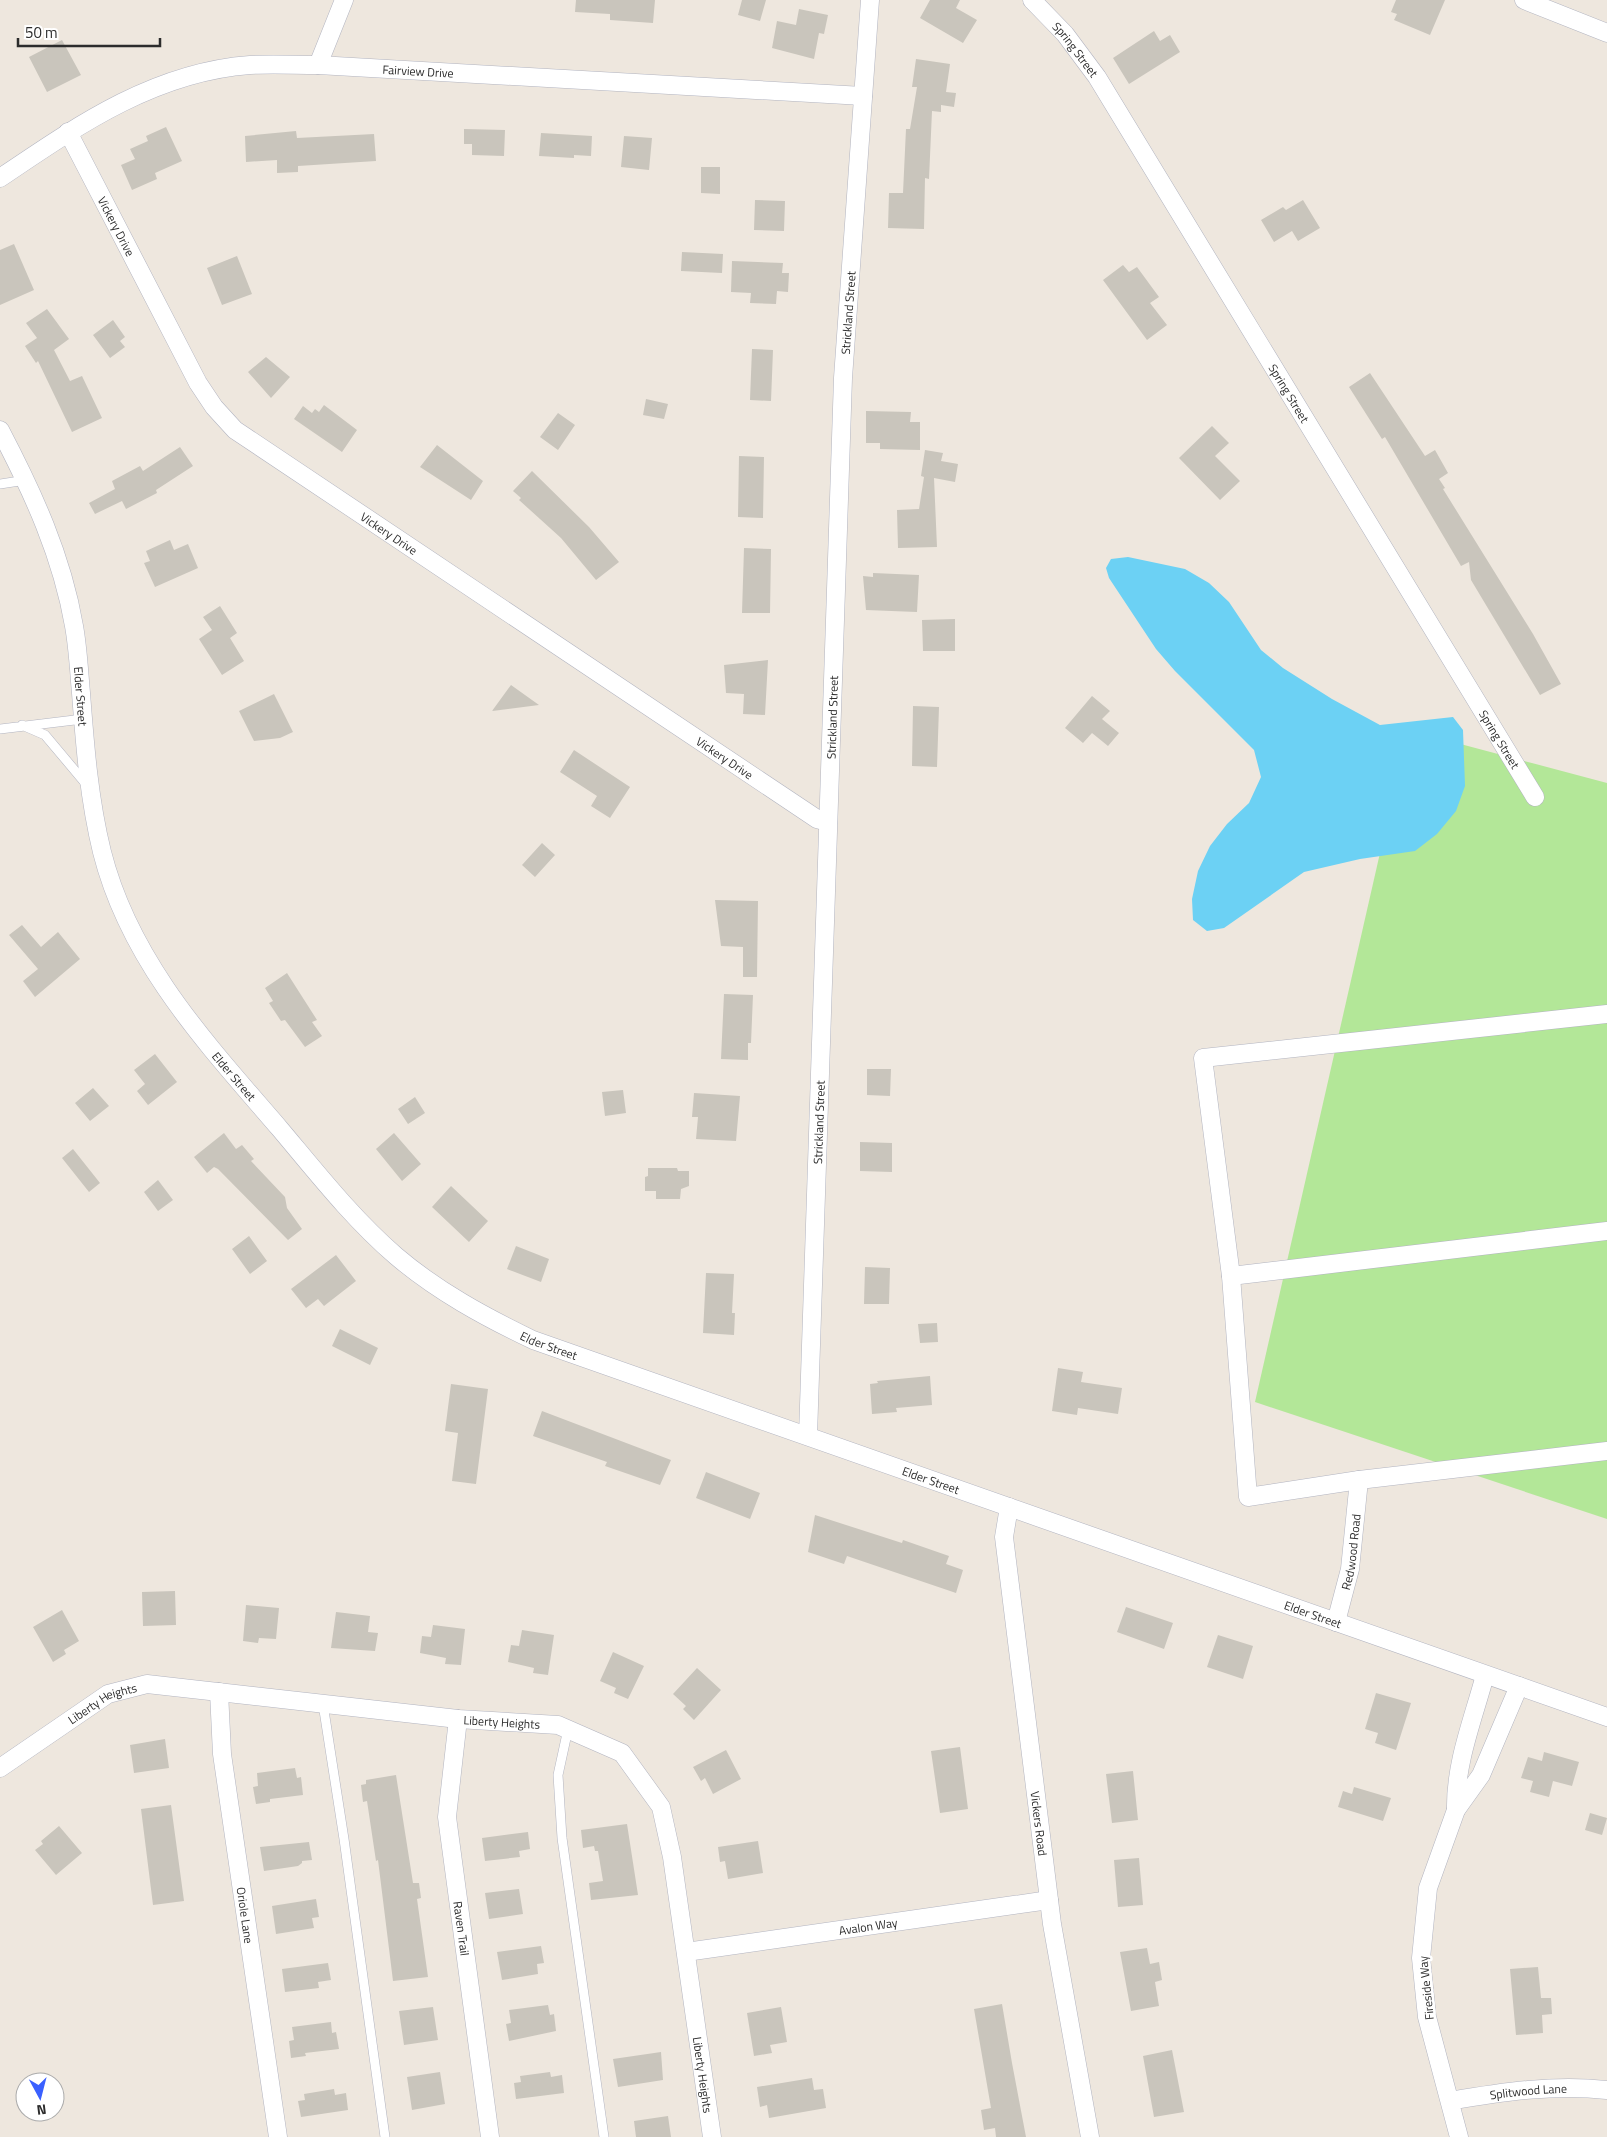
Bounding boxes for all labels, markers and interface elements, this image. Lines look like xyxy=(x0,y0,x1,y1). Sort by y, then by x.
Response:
scale bar xyxy=(18,15,160,47)
street label: Spring Street xyxy=(1048,17,1104,82)
text: 50 m xyxy=(25,21,58,44)
street label: Fairview Drive xyxy=(382,59,454,82)
street label: Vickery Drive xyxy=(93,193,140,260)
street label: Strickland Street xyxy=(835,270,860,355)
street label: Spring Street xyxy=(1264,360,1315,427)
street label: Vickery Drive xyxy=(357,507,422,559)
street label: Elder Street xyxy=(69,666,93,727)
street label: Strickland Street xyxy=(821,675,843,760)
street label: Spring Street xyxy=(1475,706,1525,773)
street label: Vickery Drive xyxy=(693,731,757,784)
street label: Elder Street xyxy=(208,1047,262,1105)
street label: Strickland Street xyxy=(808,1079,829,1164)
street label: Elder Street xyxy=(517,1326,581,1365)
street label: Elder Street xyxy=(900,1461,963,1499)
street label: Redwood Road xyxy=(1335,1513,1365,1592)
street label: Elder Street xyxy=(1282,1595,1345,1633)
street label: Liberty Heights xyxy=(64,1677,139,1729)
street label: Liberty Heights xyxy=(463,1710,541,1733)
street label: Vickers Road xyxy=(1026,1790,1053,1857)
street label: Oriole Lane xyxy=(232,1886,259,1945)
street label: Raven Trail xyxy=(449,1900,475,1957)
street label: Avalon Way xyxy=(838,1912,899,1939)
street label: Fireside Way xyxy=(1413,1955,1439,2021)
street label: Liberty Heights xyxy=(688,2035,718,2115)
north arrow xyxy=(15,2072,65,2122)
street label: Splitwood Lane xyxy=(1488,2078,1567,2104)
text: N xyxy=(36,2099,48,2121)

